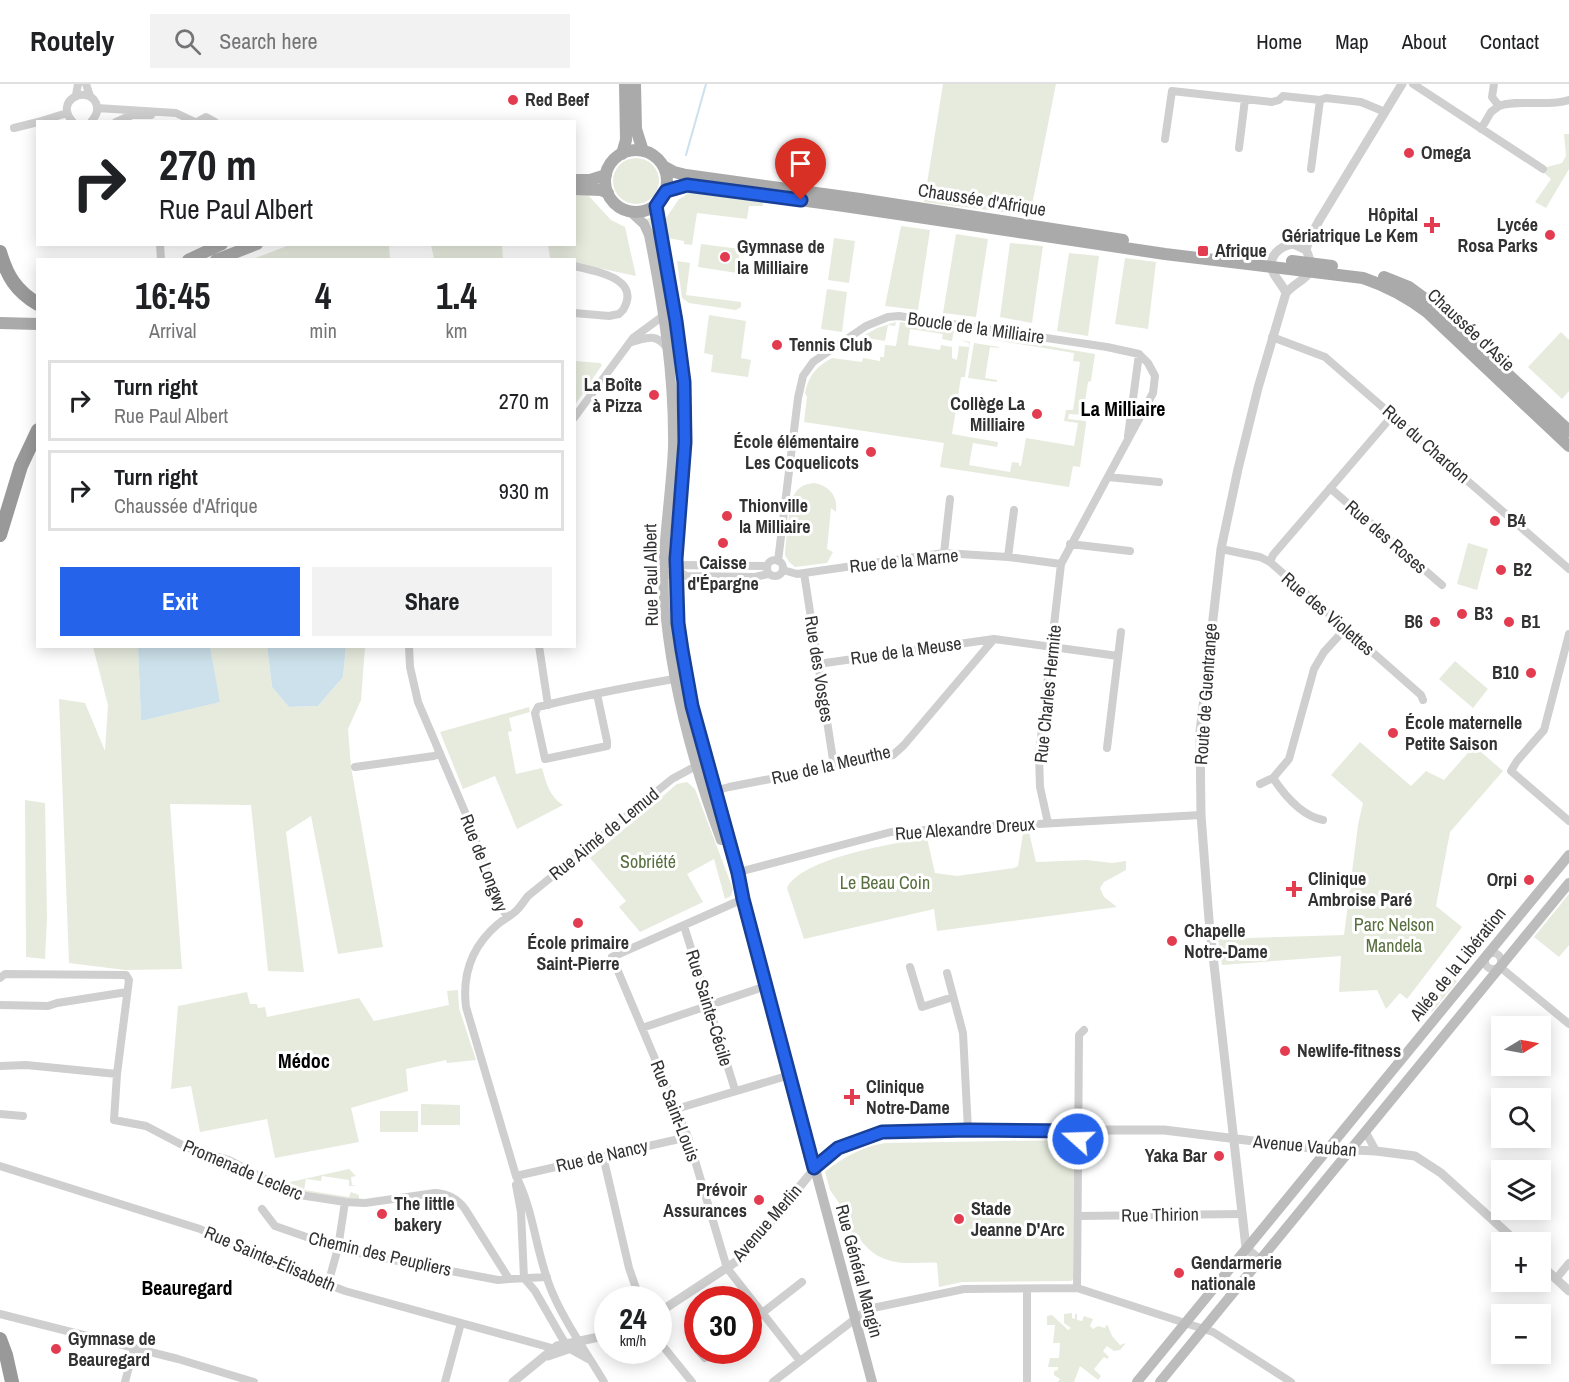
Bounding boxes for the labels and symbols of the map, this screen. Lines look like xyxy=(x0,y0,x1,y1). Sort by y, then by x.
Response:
place label: Red Beef xyxy=(525,87,589,112)
marker: Red Beef xyxy=(506,93,520,107)
pin xyxy=(775,138,826,200)
place label: Omega xyxy=(1421,140,1472,165)
marker: Omega xyxy=(1402,146,1416,160)
street label: Chaussée d'Afrique xyxy=(916,177,1048,222)
place label: Hôpital Gériatrique Le Kem xyxy=(1282,202,1418,248)
place label: Lycée Rosa Parks xyxy=(1458,212,1538,258)
marker: Hôpital Gériatrique Le Kem xyxy=(1423,216,1441,234)
marker: Lycée Rosa Parks xyxy=(1543,228,1557,242)
place label: Gymnase de la Milliaire xyxy=(737,234,825,280)
place label: Afrique xyxy=(1215,238,1267,263)
marker: Afrique xyxy=(1196,244,1210,258)
marker: Gymnase de la Milliaire xyxy=(718,250,732,264)
street label: Chaussée d'Asie xyxy=(1422,283,1521,377)
street label: Boucle de la Milliaire xyxy=(906,306,1046,349)
place label: Tennis Club xyxy=(789,332,872,357)
marker: Tennis Club xyxy=(770,338,784,352)
place label: La Boîte à Pizza xyxy=(584,372,643,418)
marker: La Boîte à Pizza xyxy=(647,388,661,402)
place label: Collège La Milliaire xyxy=(950,391,1026,437)
district label: La Milliaire xyxy=(1081,395,1165,422)
street label: Rue du Chardon xyxy=(1377,399,1475,489)
marker: Collège La Milliaire xyxy=(1030,407,1044,421)
place label: École élémentaire Les Coquelicots xyxy=(733,429,859,475)
marker: École élémentaire Les Coquelicots xyxy=(864,445,878,459)
place label: Thionville la Milliaire xyxy=(739,493,810,539)
street label: Rue des Roses xyxy=(1340,494,1433,579)
place label: B4 xyxy=(1507,508,1527,533)
marker: Thionville la Milliaire xyxy=(720,509,734,523)
marker: B4 xyxy=(1488,514,1502,528)
street label: Rue Paul Albert xyxy=(637,524,664,627)
marker: Caisse d'Épargne xyxy=(716,536,730,550)
street label: Rue de la Marne xyxy=(848,542,960,579)
place label: Caisse d'Épargne xyxy=(687,550,759,596)
place label: B2 xyxy=(1513,557,1532,582)
marker: B2 xyxy=(1494,563,1508,577)
street label: Rue des Violettes xyxy=(1276,566,1380,661)
place label: B3 xyxy=(1474,601,1493,626)
marker: B3 xyxy=(1455,607,1469,621)
place label: B6 xyxy=(1404,609,1423,634)
place label: B1 xyxy=(1521,609,1541,634)
street label: Rue des Vosges xyxy=(799,614,840,724)
marker: B6 xyxy=(1428,615,1442,629)
marker: B1 xyxy=(1502,615,1516,629)
street label: Route de Guentrange xyxy=(1188,622,1223,766)
street label: Rue Charles Hermite xyxy=(1028,624,1067,764)
street label: Rue de la Meuse xyxy=(849,630,963,671)
place label: B10 xyxy=(1492,660,1519,685)
marker: B10 xyxy=(1524,666,1538,680)
place label: École maternelle Petite Saison xyxy=(1405,710,1522,756)
marker: École maternelle Petite Saison xyxy=(1386,726,1400,740)
street label: Rue de la Meurthe xyxy=(769,739,893,790)
street label: Rue Aimé de Lemud xyxy=(544,782,664,886)
street label: Rue de Longwy xyxy=(454,810,515,916)
street label: Rue Alexandre Dreux xyxy=(894,811,1036,846)
park label: Sobriété xyxy=(620,849,676,874)
place label: Clinique Ambroise Paré xyxy=(1308,866,1412,912)
place label: Orpi xyxy=(1487,867,1517,892)
park label: Le Beau Coin xyxy=(840,870,930,895)
marker: Orpi xyxy=(1522,873,1536,887)
marker: Clinique Ambroise Paré xyxy=(1285,880,1303,898)
street label: Allée de la Libération xyxy=(1403,902,1511,1027)
park label: Parc Nelson Mandela xyxy=(1354,912,1434,958)
marker: École primaire Saint-Pierre xyxy=(571,916,585,930)
place label: Chapelle Notre-Dame xyxy=(1184,918,1268,964)
place label: École primaire Saint-Pierre xyxy=(527,930,629,976)
marker: Chapelle Notre-Dame xyxy=(1165,934,1179,948)
street label: Rue Sainte-Cécile xyxy=(680,947,739,1069)
north arrow xyxy=(1491,1016,1551,1076)
place label: Newlife-fitness xyxy=(1297,1038,1401,1063)
marker: Newlife-fitness xyxy=(1278,1044,1292,1058)
district label: Médoc xyxy=(278,1047,330,1074)
street label: Rue Saint-Louis xyxy=(645,1057,706,1165)
place label: Clinique Notre-Dame xyxy=(866,1074,950,1120)
marker: Clinique Notre-Dame xyxy=(843,1088,861,1106)
position arrow xyxy=(1046,1107,1110,1171)
street label: Avenue Vauban xyxy=(1251,1128,1358,1162)
street label: Promenade Leclerc xyxy=(179,1133,307,1206)
street label: Rue de Nancy xyxy=(554,1133,651,1178)
place label: Yaka Bar xyxy=(1145,1143,1207,1168)
marker: Yaka Bar xyxy=(1212,1149,1226,1163)
place label: Prévoir Assurances xyxy=(663,1177,747,1223)
street label: Avenue Merlin xyxy=(725,1179,807,1267)
place label: The little bakery xyxy=(394,1191,455,1237)
marker: Prévoir Assurances xyxy=(752,1193,766,1207)
place label: Stade Jeanne D'Arc xyxy=(971,1196,1065,1242)
street label: Rue Général Mangin xyxy=(830,1201,889,1340)
street label: Rue Thirion xyxy=(1121,1201,1199,1228)
marker: The little bakery xyxy=(375,1207,389,1221)
marker: Stade Jeanne D'Arc xyxy=(952,1212,966,1226)
street label: Rue Sainte-Élisabeth xyxy=(201,1220,340,1297)
street label: Chemin des Peupliers xyxy=(306,1225,454,1282)
place label: Gendarmerie nationale xyxy=(1191,1250,1282,1296)
marker: Gendarmerie nationale xyxy=(1172,1266,1186,1280)
district label: Beauregard xyxy=(141,1274,233,1301)
speed limit sign: 30 xyxy=(684,1286,762,1364)
place label: Gymnase de Beauregard xyxy=(68,1326,156,1372)
marker: Gymnase de Beauregard xyxy=(49,1342,63,1356)

